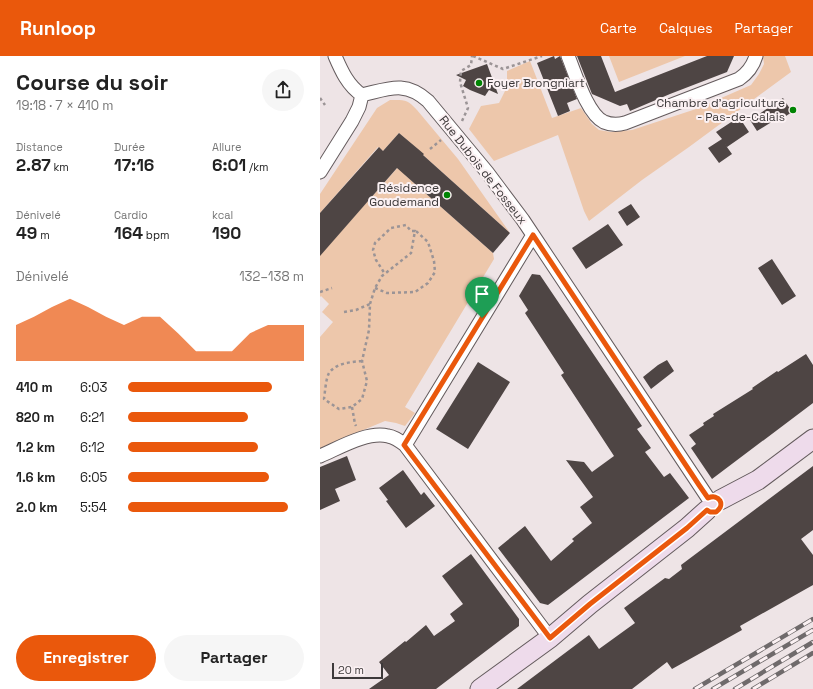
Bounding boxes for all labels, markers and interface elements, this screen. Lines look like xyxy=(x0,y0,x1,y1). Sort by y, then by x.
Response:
text: Runloop xyxy=(20,16,96,41)
text: Carte xyxy=(600,19,637,37)
text: Calques xyxy=(659,19,713,37)
text: Partager xyxy=(735,19,793,37)
text: Course du soir xyxy=(16,68,168,96)
button: share xyxy=(262,69,304,111)
place label: Foyer Brongniart xyxy=(487,75,585,91)
marker: Foyer Brongniart xyxy=(474,78,484,88)
place label: Chambre d'agriculture - Pas-de-Calais xyxy=(656,95,785,125)
text: 19:18 · 7 × 410 m xyxy=(16,97,114,114)
marker: Chambre d'agriculture - Pas-de-Calais xyxy=(788,105,798,115)
street label: Rue Dubois de Fosseux xyxy=(435,112,531,228)
text: Distance xyxy=(16,140,63,154)
text: Durée xyxy=(114,140,145,154)
text: Allure xyxy=(212,140,242,154)
text: 2.87 xyxy=(16,154,51,176)
text: 17:16 xyxy=(114,154,154,176)
text: 6:01 xyxy=(212,154,246,176)
text: km xyxy=(51,160,69,174)
text: /km xyxy=(246,160,269,174)
place label: Résidence Goudemand xyxy=(369,180,439,210)
marker: Résidence Goudemand xyxy=(442,190,452,200)
text: Dénivelé xyxy=(16,208,61,222)
text: Cardio xyxy=(114,208,148,222)
text: kcal xyxy=(212,208,233,222)
text: 49 xyxy=(16,222,37,244)
text: 164 xyxy=(114,222,143,244)
text: 190 xyxy=(212,222,241,244)
text: m xyxy=(37,228,50,242)
text: bpm xyxy=(143,228,169,242)
text: Dénivelé xyxy=(16,268,69,285)
text: 132–138 m xyxy=(239,268,304,285)
pin xyxy=(465,277,499,318)
icon: arrive xyxy=(471,283,493,305)
text: 410 m xyxy=(16,379,52,396)
text: 6:03 xyxy=(80,379,107,396)
text: 820 m xyxy=(16,409,54,426)
text: 6:21 xyxy=(80,409,105,426)
text: 1.2 km xyxy=(16,439,55,456)
text: 6:12 xyxy=(80,439,105,456)
text: 1.6 km xyxy=(16,469,55,486)
text: 6:05 xyxy=(80,469,107,486)
text: 2.0 km xyxy=(16,499,58,516)
text: 5:54 xyxy=(80,499,107,516)
button: Enregistrer xyxy=(16,635,156,681)
button: Partager xyxy=(164,635,304,681)
scale bar xyxy=(332,661,383,680)
text: 20 m xyxy=(338,663,364,677)

